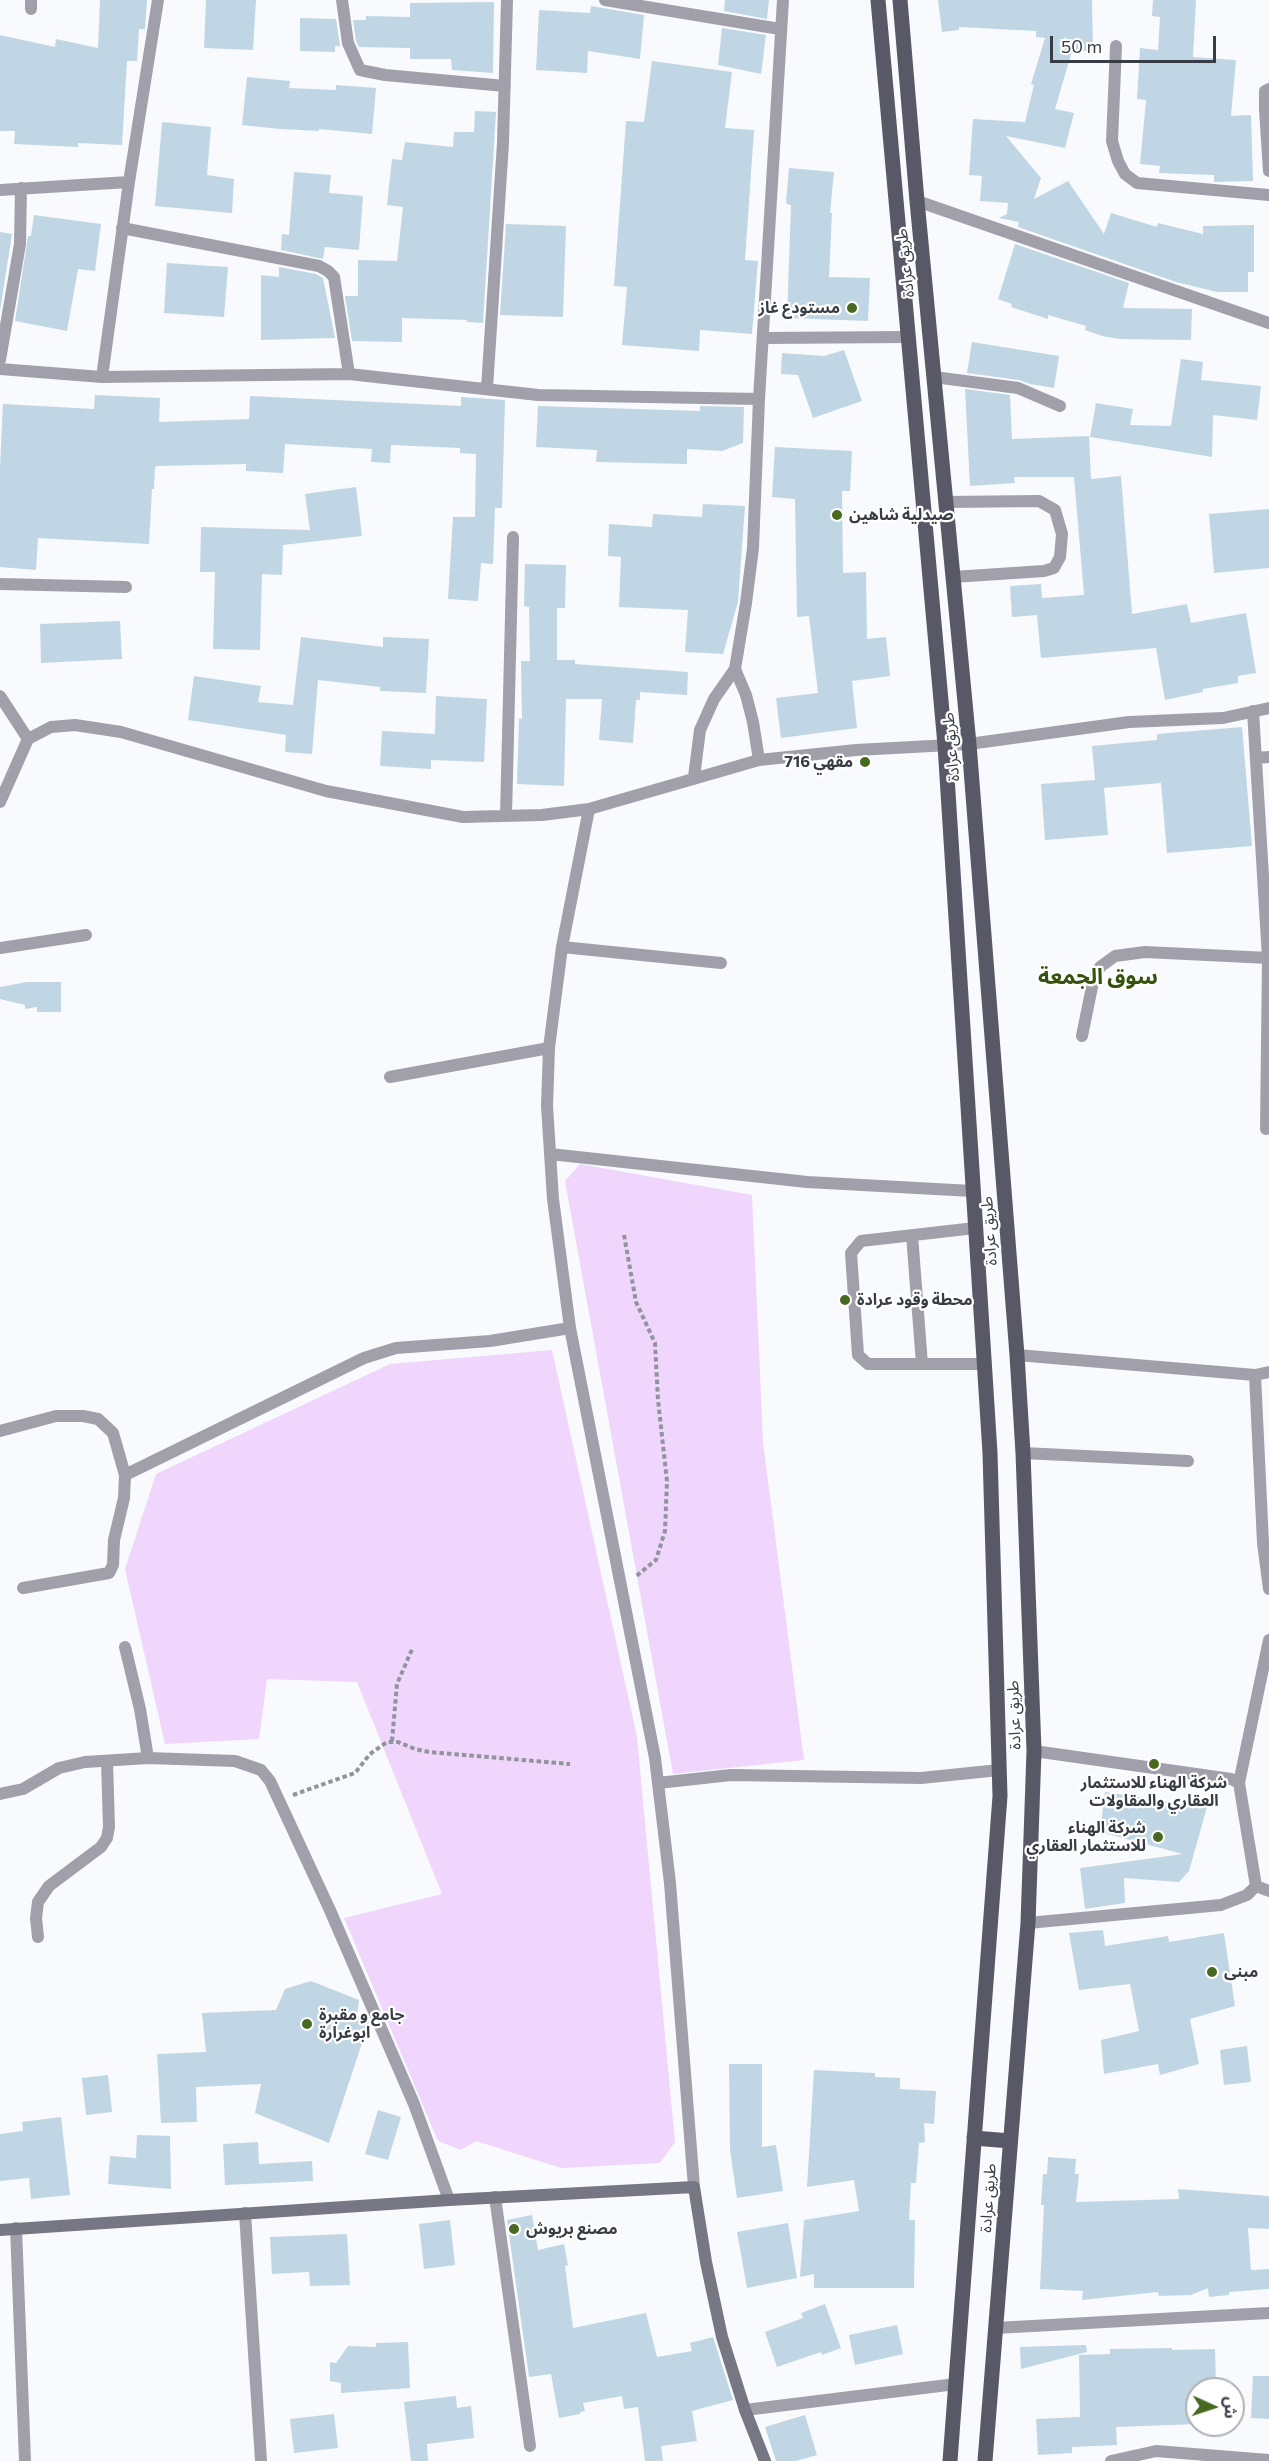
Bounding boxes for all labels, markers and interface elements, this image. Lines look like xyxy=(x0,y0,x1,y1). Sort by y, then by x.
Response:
scale bar xyxy=(1053,24,1220,62)
text: 50 m xyxy=(1061,35,1102,57)
street label: طريق عرادة xyxy=(892,228,918,298)
place label: مستودع غاز xyxy=(758,298,840,318)
marker: مستودع غاز xyxy=(845,301,859,315)
place label: صيدلية شاهين xyxy=(849,505,953,525)
marker: صيدلية شاهين xyxy=(830,508,844,522)
street label: طريق عرادة xyxy=(938,712,964,782)
place label: مقهي 716 xyxy=(784,752,853,772)
marker: مقهي 716 xyxy=(858,755,872,769)
district label: سوق الجمعة xyxy=(1038,964,1158,990)
street label: طريق عرادة xyxy=(977,1196,1001,1266)
place label: محطة وقود عرادة xyxy=(857,1290,973,1310)
marker: محطة وقود عرادة xyxy=(838,1293,852,1307)
street label: طريق عرادة xyxy=(1003,1680,1025,1750)
marker: شركة الهناء للاستثمار العقاري والمقاولات xyxy=(1147,1757,1161,1771)
place label: شركة الهناء للاستثمار العقاري والمقاولات xyxy=(1081,1773,1227,1811)
place label: شركة الهناء للاستثمار العقاري xyxy=(1026,1818,1146,1856)
marker: شركة الهناء للاستثمار العقاري xyxy=(1151,1830,1165,1844)
place label: مبنى xyxy=(1224,1962,1258,1982)
marker: مبنى xyxy=(1205,1965,1219,1979)
place label: جامع و مقبرة ابوغرارة xyxy=(319,2005,405,2043)
marker: جامع و مقبرة ابوغرارة xyxy=(300,2017,314,2031)
street label: طريق عرادة xyxy=(976,2163,1000,2233)
place label: مصنع بريوش xyxy=(526,2219,618,2239)
marker: مصنع بريوش xyxy=(507,2222,521,2236)
north arrow xyxy=(1185,2377,1245,2437)
text: ش xyxy=(1221,2396,1242,2419)

